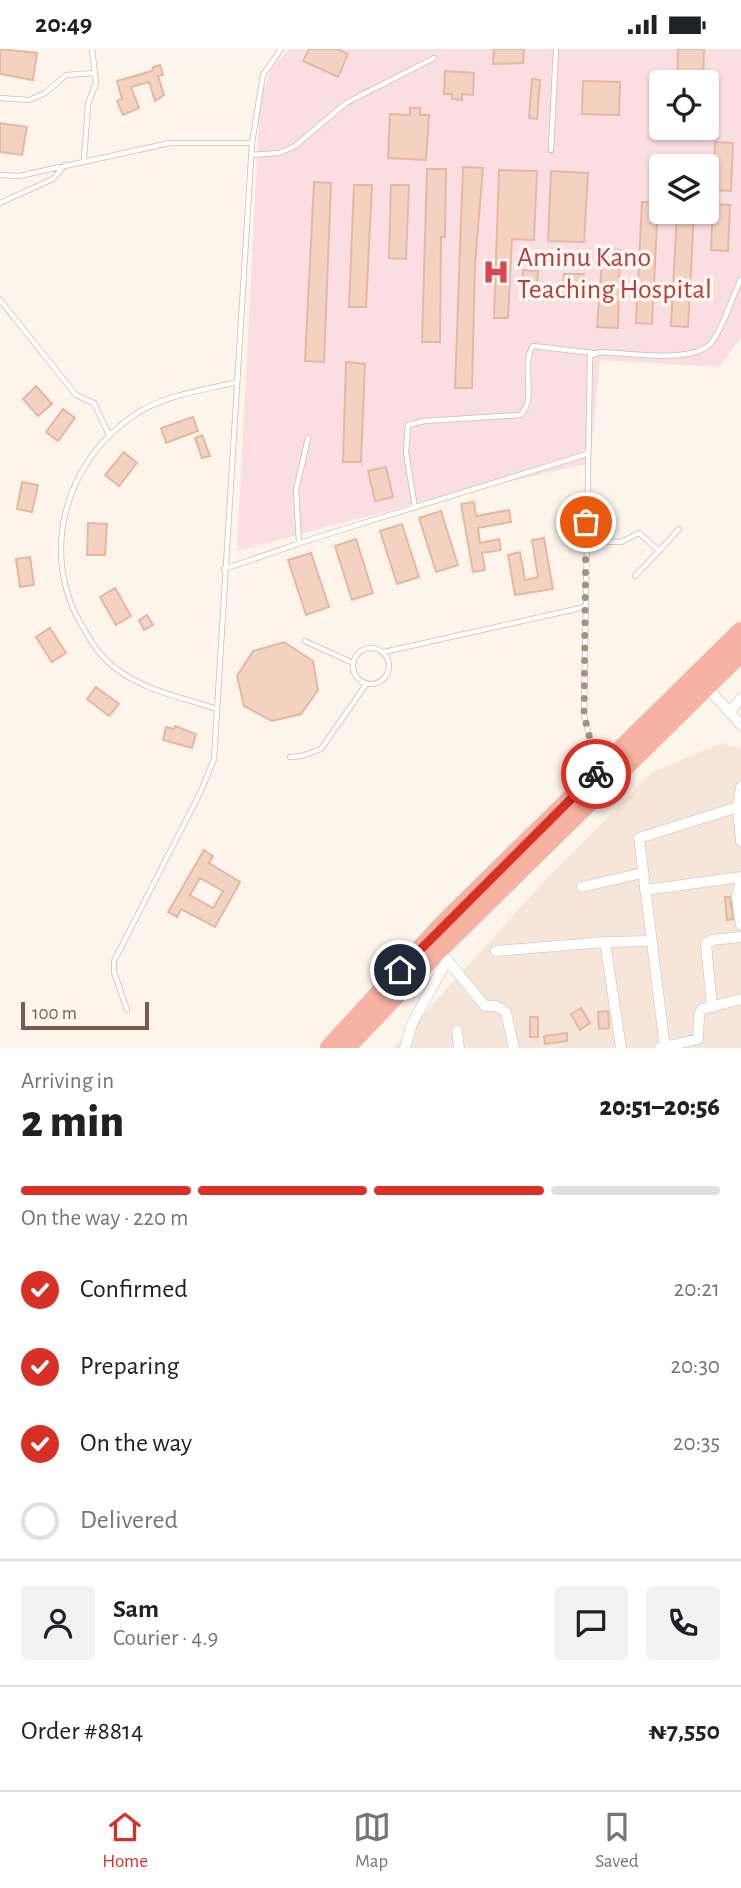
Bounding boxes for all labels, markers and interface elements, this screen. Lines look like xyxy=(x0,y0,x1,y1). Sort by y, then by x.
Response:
text: 20:49 xyxy=(35,11,92,37)
map controls xyxy=(649,70,719,224)
button: locate xyxy=(649,70,719,140)
button: layers xyxy=(649,154,719,224)
place label: Aminu Kano Teaching Hospital xyxy=(517,244,712,304)
hospital icon: Aminu Kano Teaching Hospital xyxy=(481,257,511,287)
pin xyxy=(556,492,616,552)
icon: bag xyxy=(567,503,605,541)
courier xyxy=(561,739,631,809)
icon: bike xyxy=(577,755,615,793)
pin xyxy=(370,940,430,1000)
icon: home xyxy=(381,951,419,989)
scale bar xyxy=(21,999,149,1031)
text: 100 m xyxy=(32,1004,77,1023)
text: Arriving in xyxy=(21,1070,114,1093)
text: 20:51–20:56 xyxy=(599,1094,720,1120)
text: 2 min xyxy=(21,1099,124,1145)
text: On the way · 220 m xyxy=(21,1207,188,1230)
icon: check xyxy=(21,1271,59,1309)
text: Confirmed xyxy=(80,1276,188,1302)
text: 20:21 xyxy=(674,1278,720,1301)
icon: check xyxy=(21,1348,59,1386)
text: Preparing xyxy=(80,1353,179,1379)
text: 20:30 xyxy=(671,1355,720,1378)
icon: check xyxy=(21,1425,59,1463)
text: On the way xyxy=(80,1430,192,1456)
text: 20:35 xyxy=(673,1432,720,1455)
text: Delivered xyxy=(80,1507,178,1533)
button: person xyxy=(21,1586,95,1660)
button: chat xyxy=(554,1586,628,1660)
button: phone xyxy=(646,1586,720,1660)
text: Sam xyxy=(113,1596,159,1622)
text: Courier · 4.9 xyxy=(113,1627,218,1650)
text: Order #8814 xyxy=(21,1718,144,1744)
text: ₦7,550 xyxy=(648,1718,720,1744)
tab: Home xyxy=(102,1808,148,1873)
tab: Map xyxy=(353,1808,391,1873)
tab: Saved xyxy=(595,1808,639,1873)

